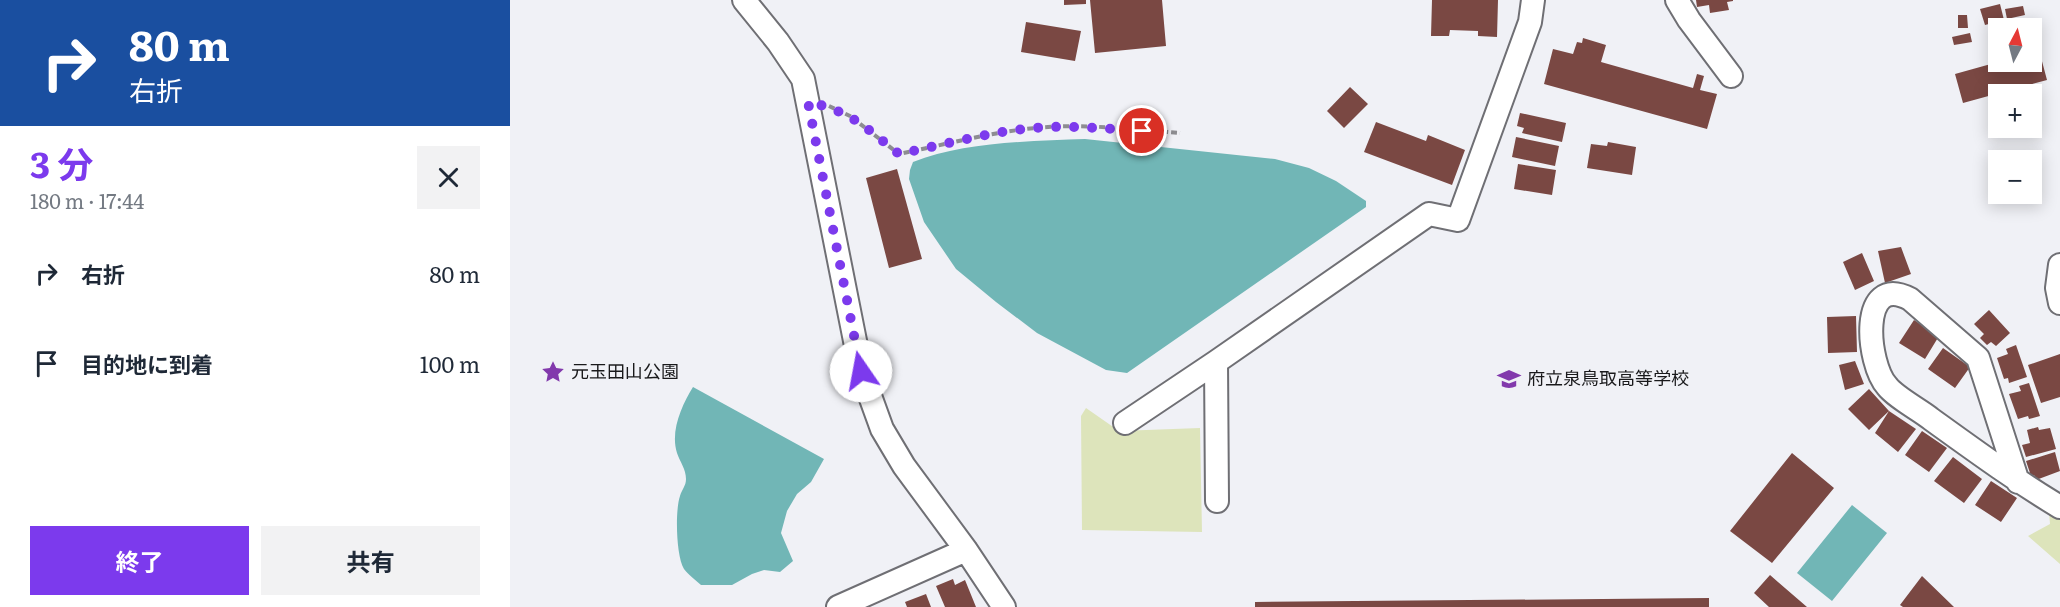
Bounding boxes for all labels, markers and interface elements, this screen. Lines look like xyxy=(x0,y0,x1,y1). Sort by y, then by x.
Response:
text: 80 m xyxy=(129,12,230,74)
north arrow xyxy=(1988,18,2042,72)
map controls xyxy=(1988,18,2042,204)
icon: right xyxy=(30,24,108,102)
text: 右折 xyxy=(129,69,183,109)
button: + xyxy=(1988,84,2042,138)
pin xyxy=(1116,105,1167,156)
icon: arrive xyxy=(1125,114,1158,147)
text: 3 分 xyxy=(30,136,93,189)
button: close xyxy=(417,146,480,209)
button: − xyxy=(1988,150,2042,204)
text: 180 m · 17:44 xyxy=(30,185,144,215)
icon: right xyxy=(30,257,63,290)
text: 右折 xyxy=(81,257,125,290)
text: 80 m xyxy=(429,257,480,290)
position arrow xyxy=(829,339,893,403)
icon: arrive xyxy=(30,347,63,380)
text: 目的地に到着 xyxy=(81,347,213,380)
text: 100 m xyxy=(420,347,480,380)
place label: 元玉田山公園 xyxy=(571,357,679,384)
place icon: 元玉田山公園 xyxy=(540,359,566,385)
place label: 府立泉鳥取高等学校 xyxy=(1527,364,1689,391)
school or university icon: 府立泉鳥取高等学校 xyxy=(1496,366,1522,392)
button: 終了 xyxy=(30,526,249,595)
button: 共有 xyxy=(261,526,480,595)

